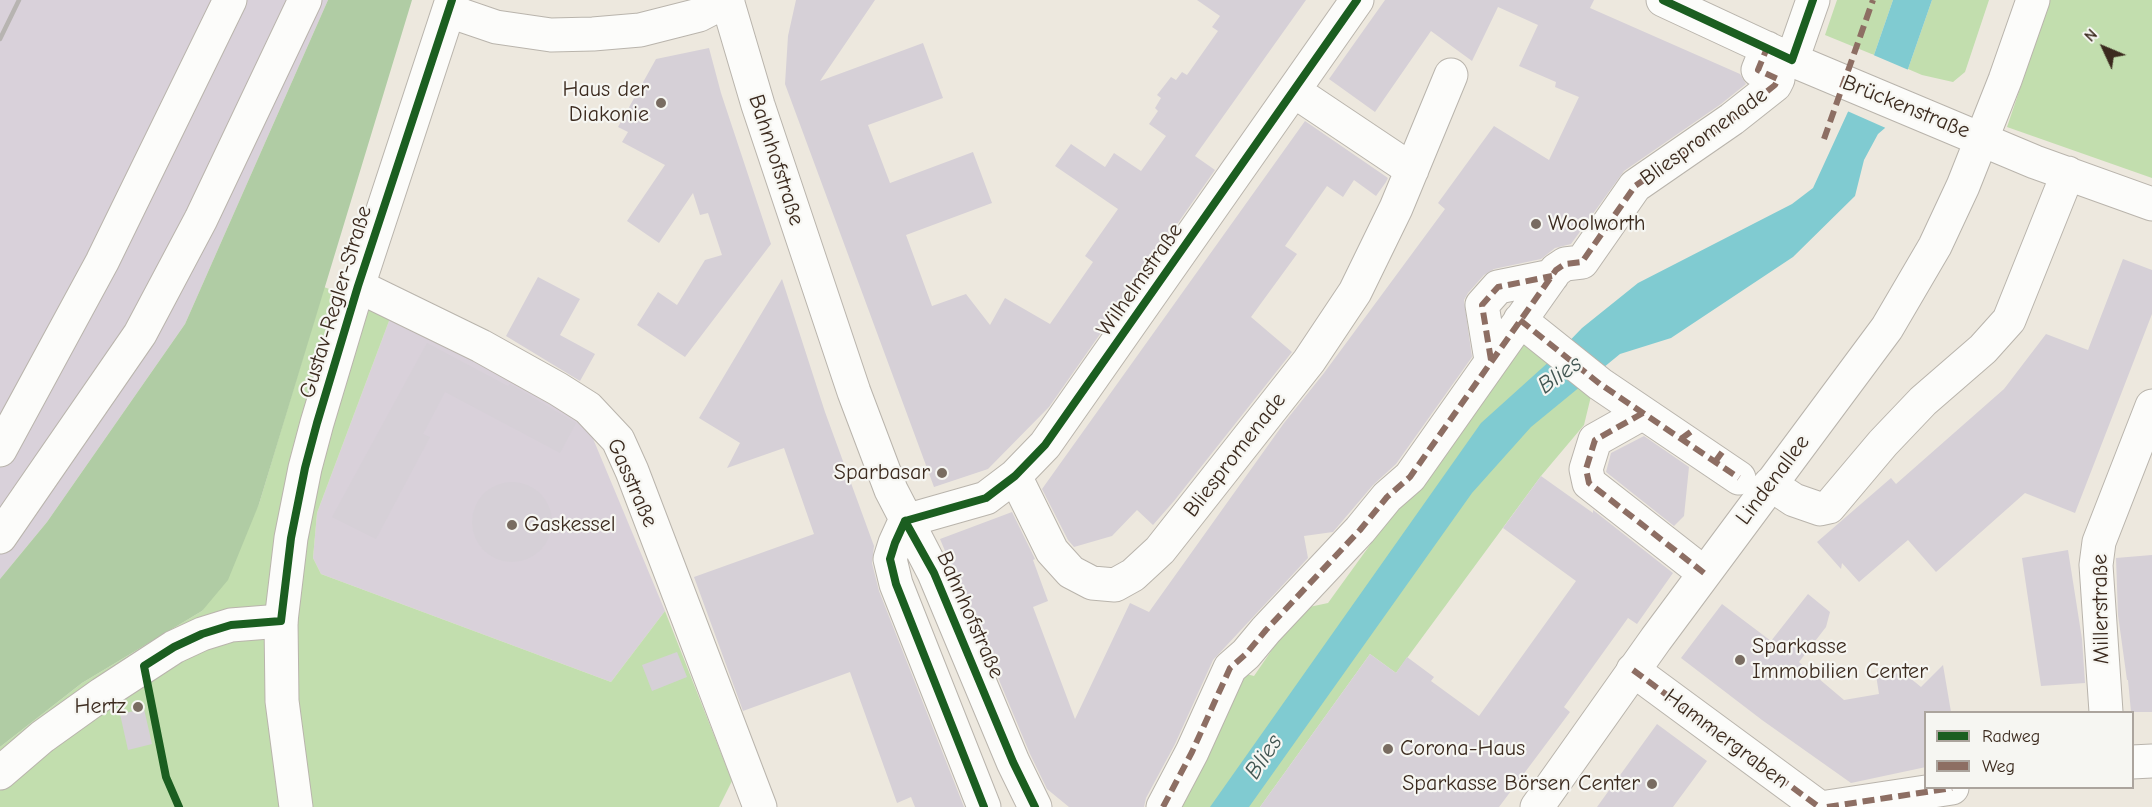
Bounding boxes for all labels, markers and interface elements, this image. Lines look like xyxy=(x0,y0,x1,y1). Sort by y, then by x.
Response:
north arrow xyxy=(2074,18,2134,78)
text: N xyxy=(2081,25,2101,46)
street label: Brückenstraße xyxy=(1838,69,1974,145)
place label: Haus der Diakonie xyxy=(563,77,649,128)
street label: Bliespromenade xyxy=(1635,82,1773,192)
street label: Bahnhofstraße xyxy=(742,91,810,229)
marker: Haus der Diakonie xyxy=(654,96,668,110)
street label: Gustav-Regler-Straße xyxy=(294,203,378,401)
place label: Woolworth xyxy=(1548,211,1646,237)
marker: Woolworth xyxy=(1529,217,1543,231)
street label: Wilhelmstraße xyxy=(1091,218,1189,342)
water label: Blies xyxy=(1532,350,1588,400)
street label: Bliespromenade xyxy=(1178,387,1292,523)
street label: Lindenallee xyxy=(1731,430,1815,530)
street label: Gasstraße xyxy=(601,435,663,531)
place label: Sparbasar xyxy=(834,460,930,486)
marker: Sparbasar xyxy=(935,466,949,480)
place label: Gaskessel xyxy=(524,512,616,538)
marker: Gaskessel xyxy=(505,518,519,532)
street label: Bahnhofstraße xyxy=(930,547,1010,683)
street label: Millerstraße xyxy=(2087,554,2115,664)
place label: Sparkasse Immobilien Center xyxy=(1752,634,1928,686)
marker: Sparkasse Immobilien Center xyxy=(1733,653,1747,667)
street label: Hammergraben xyxy=(1659,684,1793,794)
place label: Hertz xyxy=(74,694,126,720)
marker: Hertz xyxy=(131,700,145,714)
legend xyxy=(1924,711,2134,789)
text: Radweg xyxy=(1982,726,2040,747)
water label: Blies xyxy=(1239,729,1289,785)
place label: Corona-Haus xyxy=(1400,736,1525,762)
marker: Corona-Haus xyxy=(1381,742,1395,756)
text: Weg xyxy=(1982,756,2015,777)
place label: Sparkasse Börsen Center xyxy=(1402,771,1640,797)
marker: Sparkasse Börsen Center xyxy=(1645,777,1659,791)

